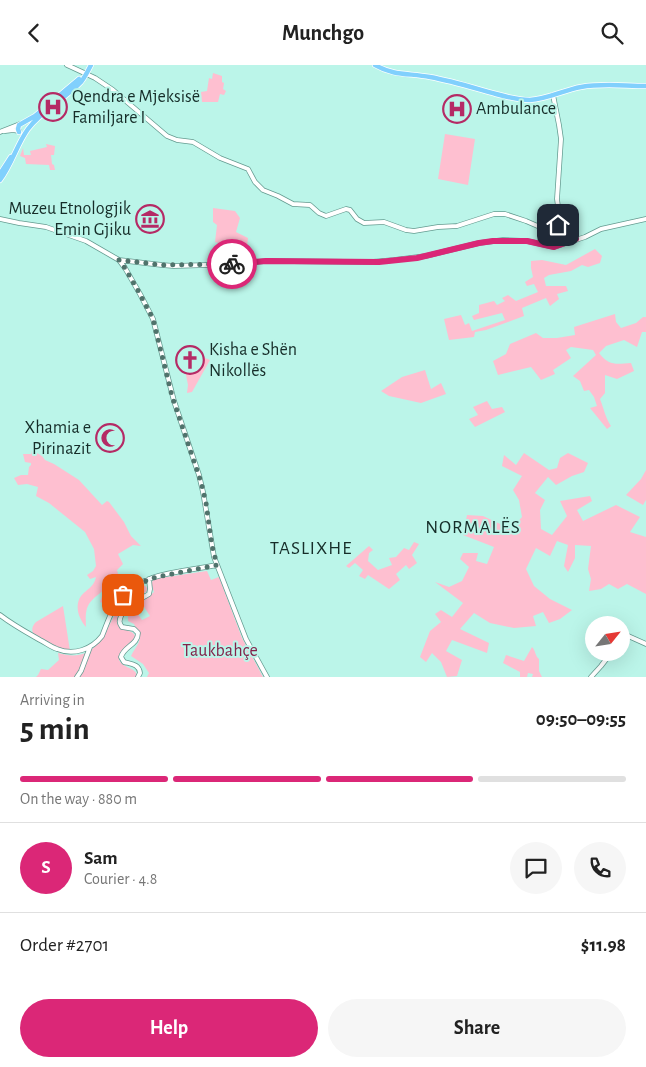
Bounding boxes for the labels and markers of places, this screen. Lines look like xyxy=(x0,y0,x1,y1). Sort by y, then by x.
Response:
place label: Qendra e Mjeksisë Familjare I xyxy=(72,88,200,127)
hospital icon: Qendra e Mjeksisë Familjare I xyxy=(38,92,68,122)
hospital icon: Ambulance xyxy=(442,94,472,124)
place label: Ambulance xyxy=(476,100,556,118)
place label: Muzeu Etnologjik Emin Gjiku xyxy=(8,200,132,239)
museum icon: Muzeu Etnologjik Emin Gjiku xyxy=(135,204,165,234)
pin xyxy=(537,204,579,246)
place label: Kisha e Shën Nikollës xyxy=(209,341,297,380)
church icon: Kisha e Shën Nikollës xyxy=(175,345,205,375)
place label: Xhamia e Pirinazit xyxy=(24,419,91,458)
mosque icon: Xhamia e Pirinazit xyxy=(95,423,125,453)
pin xyxy=(102,574,144,616)

